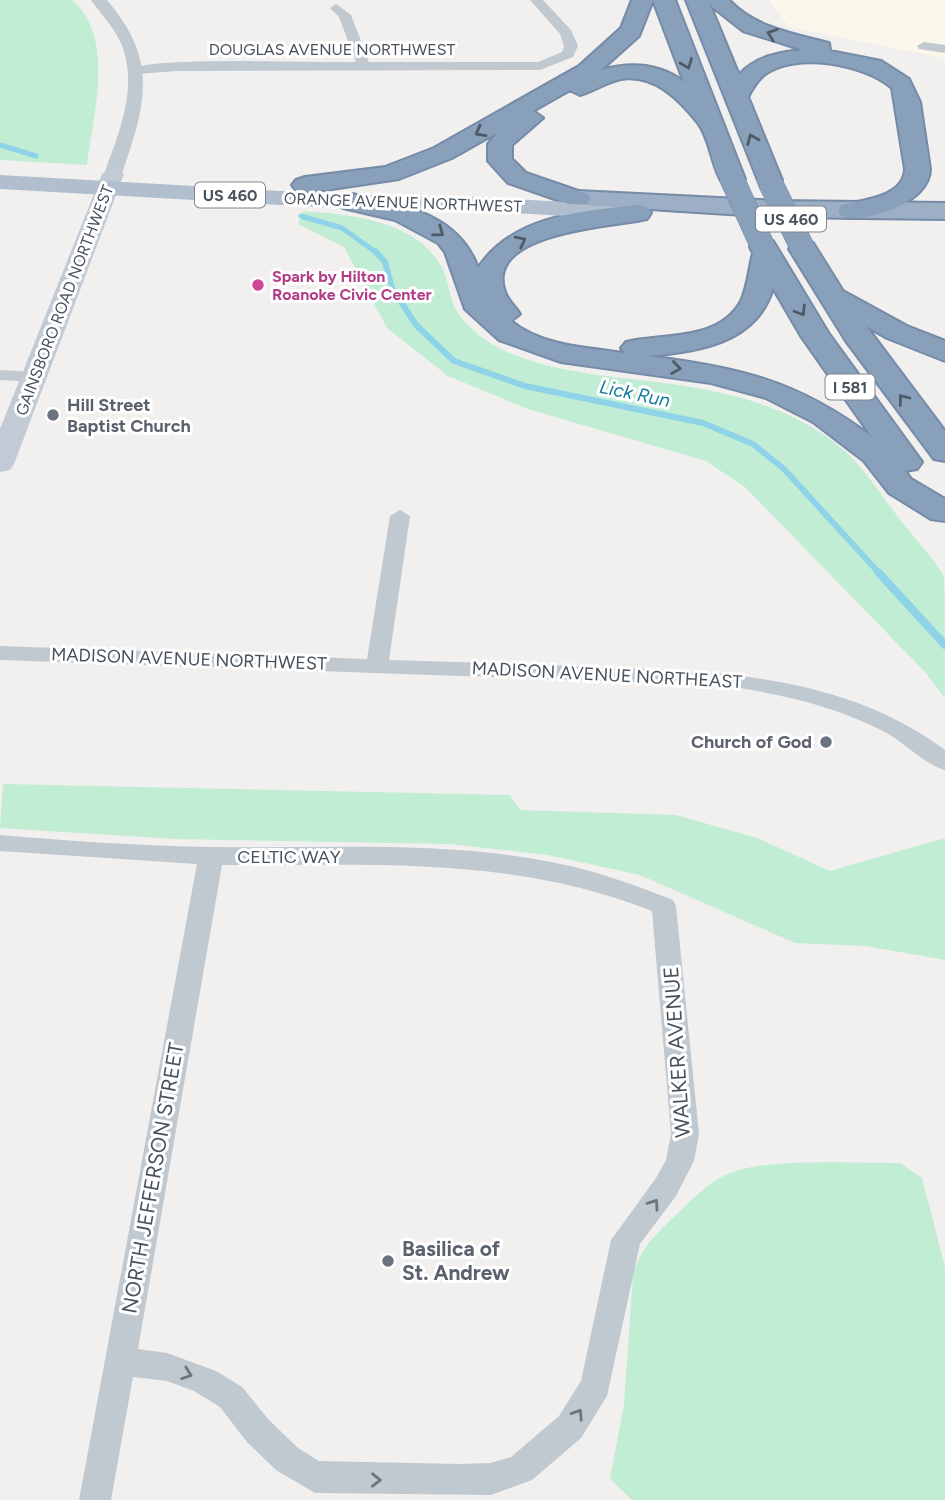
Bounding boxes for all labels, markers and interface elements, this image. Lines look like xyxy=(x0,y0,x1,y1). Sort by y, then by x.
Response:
one-way arrow xyxy=(766,28,778,42)
street label: DOUGLAS AVENUE NORTHWEST xyxy=(209,40,456,59)
one-way arrow xyxy=(679,57,693,69)
one-way arrow xyxy=(475,124,488,137)
one-way arrow xyxy=(746,134,760,147)
street label: GAINSBORO ROAD NORTHWEST xyxy=(12,182,117,418)
road number: US 460 xyxy=(195,182,265,208)
street label: ORANGE AVENUE NORTHWEST xyxy=(284,189,522,216)
road number: US 460 xyxy=(756,206,826,232)
one-way arrow xyxy=(431,224,444,236)
one-way arrow xyxy=(514,235,526,249)
place label: Spark by Hilton Roanoke Civic Center xyxy=(272,267,432,304)
marker: Spark by Hilton Roanoke Civic Center xyxy=(250,277,266,293)
one-way arrow xyxy=(792,304,805,317)
one-way arrow xyxy=(670,361,682,376)
road number: I 581 xyxy=(826,374,874,400)
water label: Lick Run xyxy=(597,375,673,412)
place label: Hill Street Baptist Church xyxy=(67,394,191,437)
one-way arrow xyxy=(898,394,911,406)
marker: Hill Street Baptist Church xyxy=(45,407,61,423)
street label: MADISON AVENUE NORTHWEST xyxy=(51,643,327,675)
street label: MADISON AVENUE NORTHEAST xyxy=(471,657,743,693)
place label: Church of God xyxy=(691,731,812,753)
marker: Church of God xyxy=(818,734,834,750)
street label: CELTIC WAY xyxy=(237,846,341,868)
street label: WALKER AVENUE xyxy=(658,965,695,1139)
street label: NORTH JEFFERSON STREET xyxy=(116,1040,189,1315)
one-way arrow xyxy=(646,1199,658,1212)
place label: Basilica of St. Andrew xyxy=(402,1236,510,1285)
marker: Basilica of St. Andrew xyxy=(380,1253,396,1269)
one-way arrow xyxy=(180,1366,192,1380)
one-way arrow xyxy=(570,1408,583,1421)
one-way arrow xyxy=(371,1472,381,1488)

